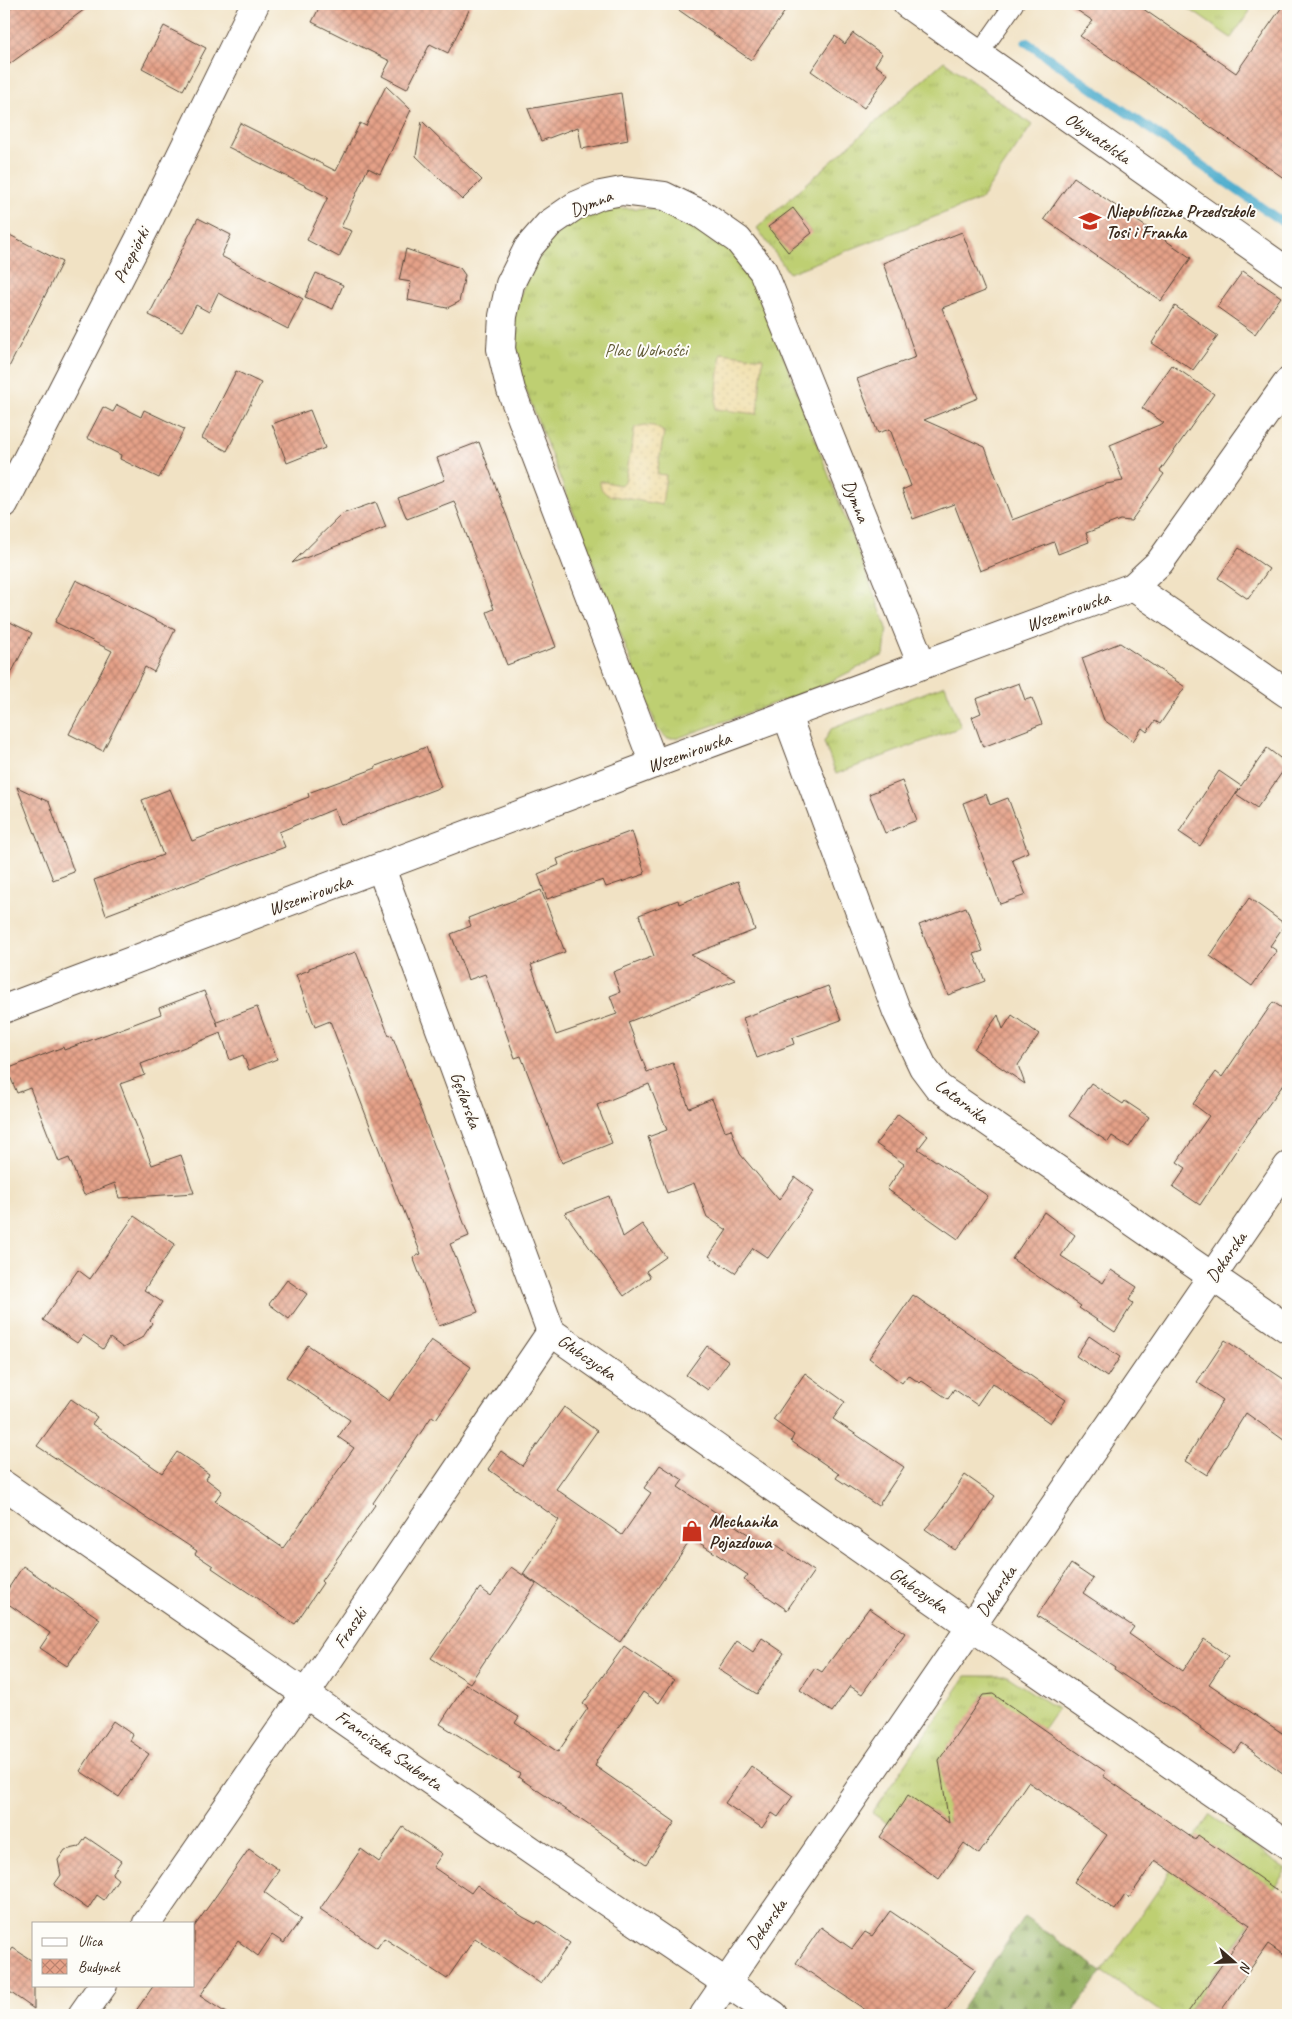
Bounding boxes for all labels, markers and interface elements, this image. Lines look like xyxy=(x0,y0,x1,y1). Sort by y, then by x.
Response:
street label: Obywatelska xyxy=(1061,107,1136,169)
street label: Dymna xyxy=(567,184,616,221)
place label: Niepubliczne Przedszkole Tosi i Franka xyxy=(1106,200,1256,243)
school or university icon: Niepubliczne Przedszkole Tosi i Franka xyxy=(1077,208,1103,234)
street label: Przepiórki xyxy=(108,221,155,286)
park label: Plac Wolności xyxy=(605,339,690,361)
street label: Dymna xyxy=(838,477,875,526)
street label: Wszemirowska xyxy=(1023,585,1114,636)
street label: Wszemirowska xyxy=(644,726,735,777)
street label: Wszemirowska xyxy=(265,869,356,920)
street label: Gęślarska xyxy=(446,1069,487,1133)
street label: Latarnika xyxy=(931,1074,994,1129)
street label: Dekarska xyxy=(1201,1226,1252,1287)
street label: Głubczycka xyxy=(554,1329,621,1386)
place label: Mechanika Pojazdowa xyxy=(709,1510,779,1553)
shop icon: Mechanika Pojazdowa xyxy=(679,1518,705,1544)
street label: Dekarska xyxy=(971,1560,1022,1621)
street label: Głubczycka xyxy=(886,1562,953,1619)
street label: Fraszki xyxy=(329,1601,373,1652)
street label: Franciszka Szuberta xyxy=(331,1705,448,1796)
street label: Dekarska xyxy=(741,1893,792,1954)
legend xyxy=(32,1922,195,1986)
text: Ulica xyxy=(78,1932,103,1951)
north arrow xyxy=(1210,1936,1260,1986)
text: Budynek xyxy=(78,1958,121,1977)
text: N xyxy=(1235,1959,1255,1975)

